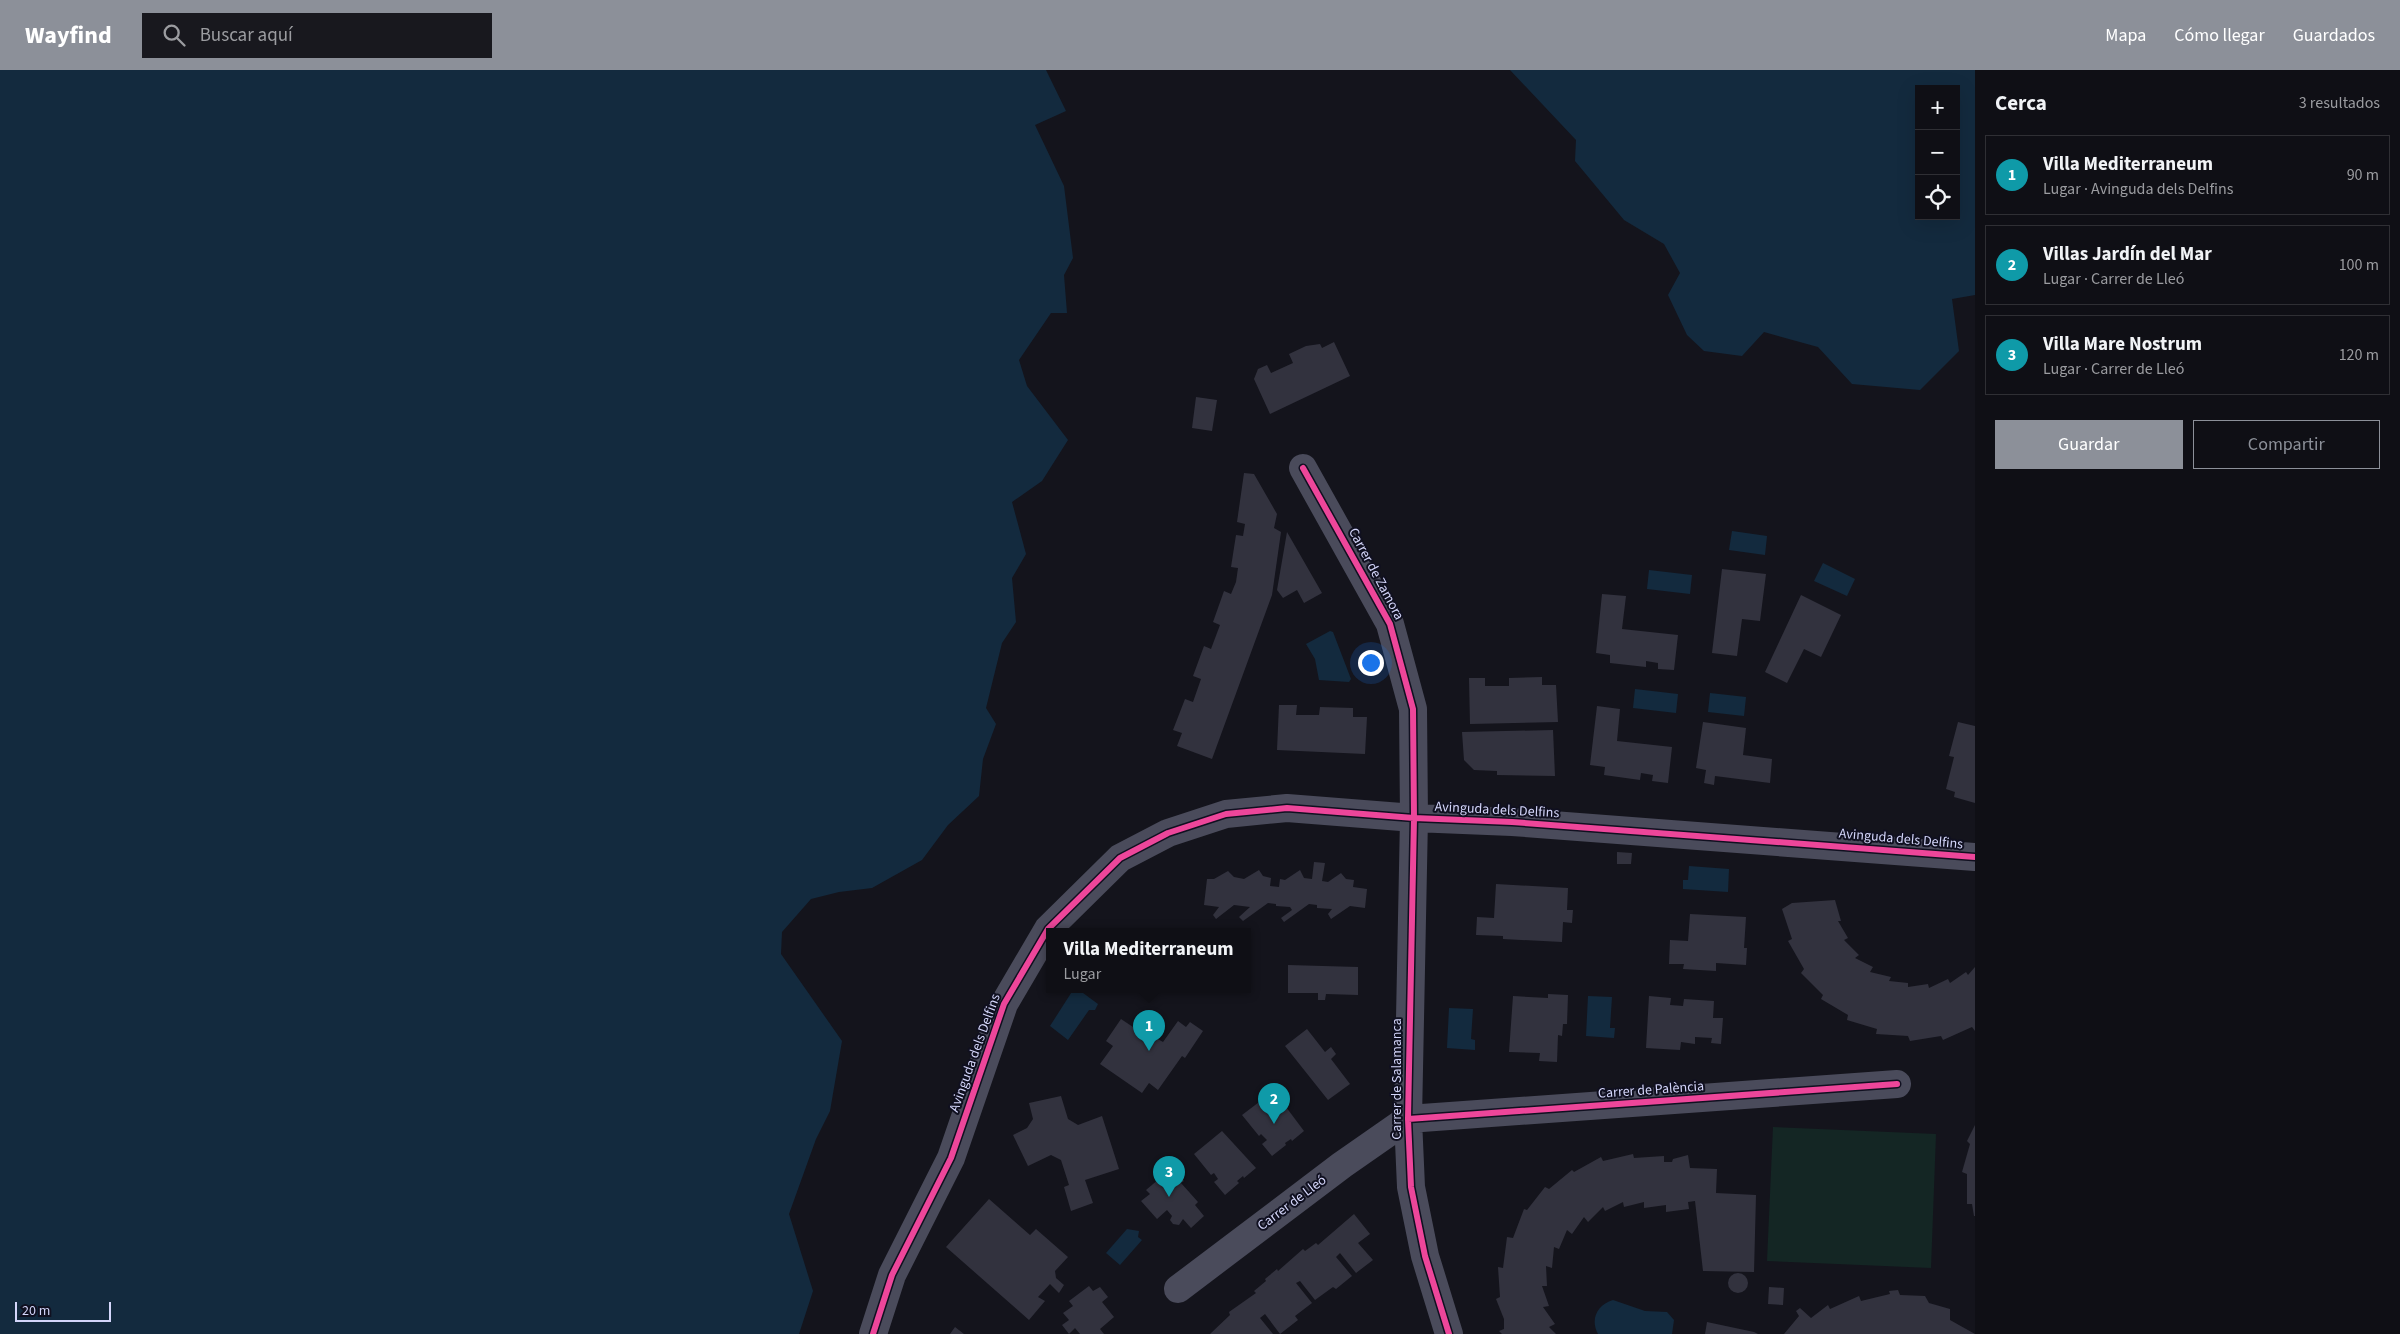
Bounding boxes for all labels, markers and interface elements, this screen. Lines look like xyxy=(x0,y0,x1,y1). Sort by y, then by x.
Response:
search box xyxy=(142,13,492,58)
text: Wayfind xyxy=(25,18,112,53)
icon: search xyxy=(160,21,188,49)
text: Buscar aquí xyxy=(200,22,293,49)
text: Mapa xyxy=(2105,23,2146,48)
text: Cómo llegar xyxy=(2174,23,2265,48)
text: Guardados xyxy=(2293,23,2375,48)
map controls xyxy=(1915,85,1960,220)
button: + xyxy=(1915,85,1960,130)
text: Cerca xyxy=(1995,88,2047,118)
text: 3 resultados xyxy=(2299,92,2380,114)
button: − xyxy=(1915,130,1960,175)
text: Villa Mediterraneum xyxy=(2043,151,2213,178)
text: 1 xyxy=(2008,164,2016,186)
text: 90 m xyxy=(2347,164,2379,186)
button: locate xyxy=(1915,175,1960,220)
text: Lugar · Avinguda dels Delfins xyxy=(2043,178,2234,200)
text: Villas Jardín del Mar xyxy=(2043,241,2212,268)
text: 2 xyxy=(2008,254,2016,276)
text: 100 m xyxy=(2339,254,2379,276)
text: Lugar · Carrer de Lleó xyxy=(2043,268,2184,290)
text: Villa Mare Nostrum xyxy=(2043,331,2202,358)
text: 3 xyxy=(2008,344,2016,366)
text: 120 m xyxy=(2339,344,2379,366)
text: Lugar · Carrer de Lleó xyxy=(2043,358,2184,380)
button: Guardar xyxy=(1995,420,2183,469)
button: Compartir xyxy=(2193,420,2380,469)
street label: Carrer de Zamora xyxy=(1343,524,1409,624)
your location xyxy=(1358,650,1384,676)
street label: Avinguda dels Delfins xyxy=(1434,797,1560,823)
street label: Avinguda dels Delfins xyxy=(1838,824,1964,854)
popup xyxy=(1046,928,1251,993)
text: Villa Mediterraneum xyxy=(1063,936,1234,963)
text: Lugar xyxy=(1063,963,1101,985)
street label: Avinguda dels Delfins xyxy=(944,991,1006,1115)
pin: 1 xyxy=(1133,1010,1165,1051)
street label: Carrer de Salamanca xyxy=(1387,1018,1407,1140)
street label: Carrer de Palència xyxy=(1597,1076,1705,1104)
pin: 2 xyxy=(1258,1083,1290,1124)
pin: 3 xyxy=(1153,1156,1185,1197)
street label: Carrer de Lleó xyxy=(1253,1170,1331,1236)
scale bar xyxy=(15,1299,111,1322)
text: 20 m xyxy=(22,1301,50,1321)

